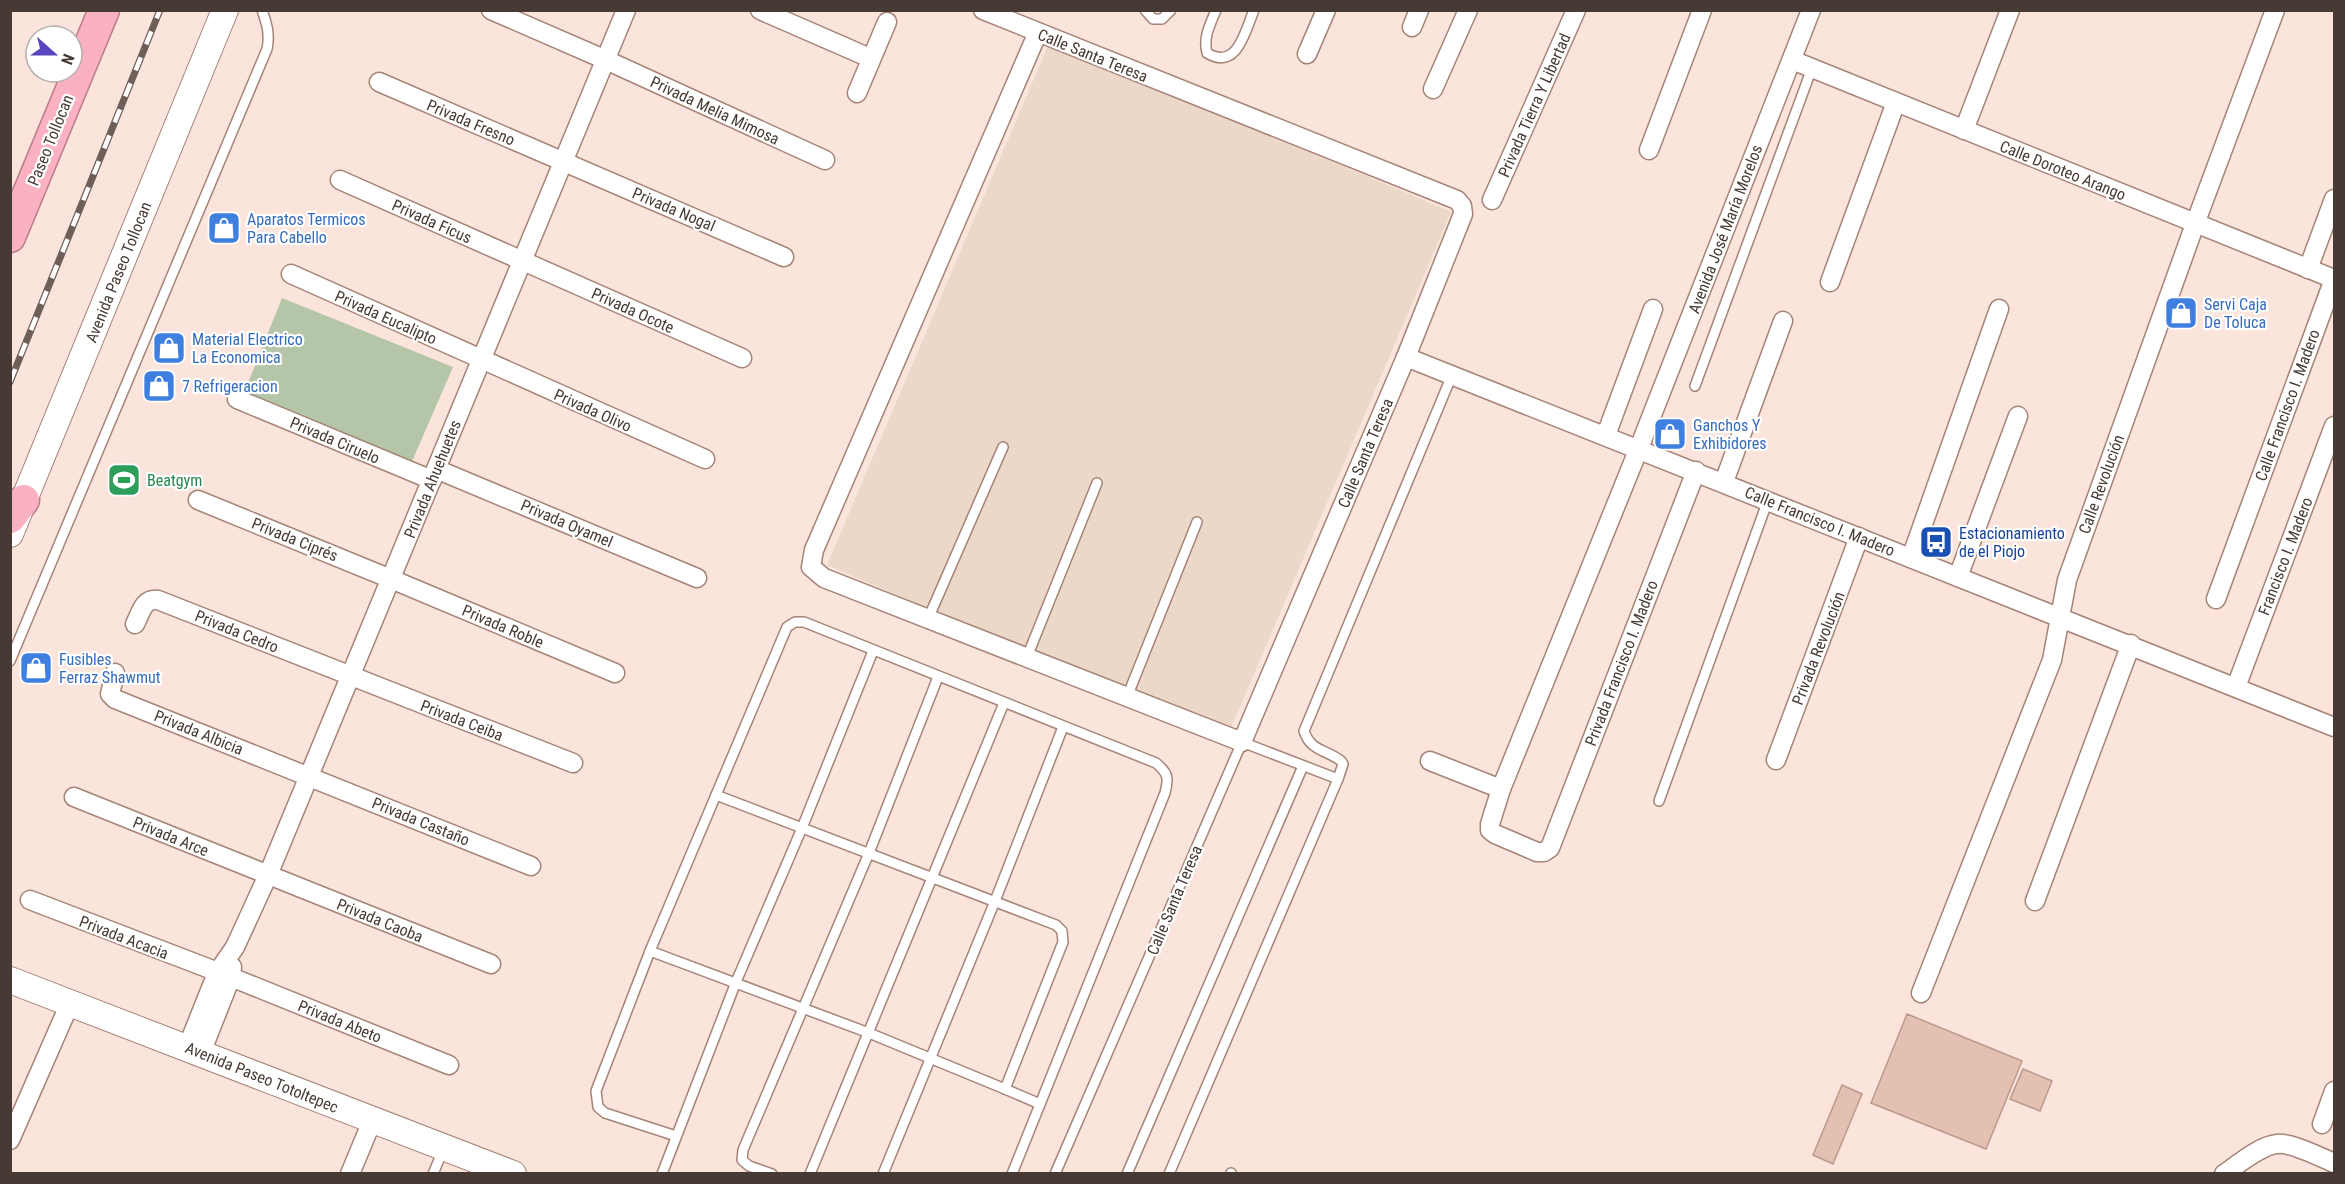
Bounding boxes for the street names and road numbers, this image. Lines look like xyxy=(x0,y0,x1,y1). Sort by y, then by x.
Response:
street label: Calle Santa Teresa xyxy=(1035,25,1151,86)
street label: Privada Tierra Y Libertad xyxy=(1494,30,1575,180)
street label: Privada Melia Mimosa xyxy=(647,72,782,149)
street label: Paseo Tollocan xyxy=(24,92,77,188)
street label: Privada Fresno xyxy=(424,95,518,150)
street label: Calle Doroteo Arango xyxy=(1997,137,2129,204)
street label: Avenida José María Morelos xyxy=(1685,142,1766,316)
street label: Privada Nogal xyxy=(629,183,718,235)
street label: Privada Ficus xyxy=(389,196,474,247)
street label: Avenida Paseo Tollocan xyxy=(82,199,155,345)
street label: Privada Ocote xyxy=(589,284,677,337)
street label: Privada Eucalipto xyxy=(332,287,440,348)
street label: Calle Francisco I. Madero xyxy=(2251,327,2324,484)
street label: Privada Olivo xyxy=(551,385,634,436)
street label: Calle Santa Teresa xyxy=(1334,396,1397,511)
street label: Privada Ciruelo xyxy=(287,413,383,468)
street label: Privada Ahuehuetes xyxy=(400,417,465,541)
street label: Calle Revolución xyxy=(2075,432,2128,536)
street label: Calle Francisco I. Madero xyxy=(1742,483,1898,560)
street label: Francisco I. Madero xyxy=(2254,495,2317,618)
street label: Privada Oyamel xyxy=(518,496,616,551)
street label: Privada Ciprés xyxy=(249,514,341,565)
street label: Privada Francisco I. Madero xyxy=(1581,578,1662,749)
street label: Privada Revolución xyxy=(1788,589,1849,708)
street label: Privada Roble xyxy=(459,601,546,652)
street label: Privada Cedro xyxy=(192,606,281,657)
street label: Privada Ceiba xyxy=(418,696,506,745)
street label: Privada Albicia xyxy=(152,706,246,759)
street label: Privada Castaño xyxy=(369,793,472,850)
street label: Privada Arce xyxy=(130,813,211,860)
street label: Calle Santa Teresa xyxy=(1143,843,1206,958)
street label: Privada Caoba xyxy=(334,895,426,946)
street label: Privada Acacia xyxy=(76,912,171,963)
street label: Privada Abeto xyxy=(295,996,384,1047)
street label: Avenida Paseo Totoltepec xyxy=(183,1038,341,1117)

